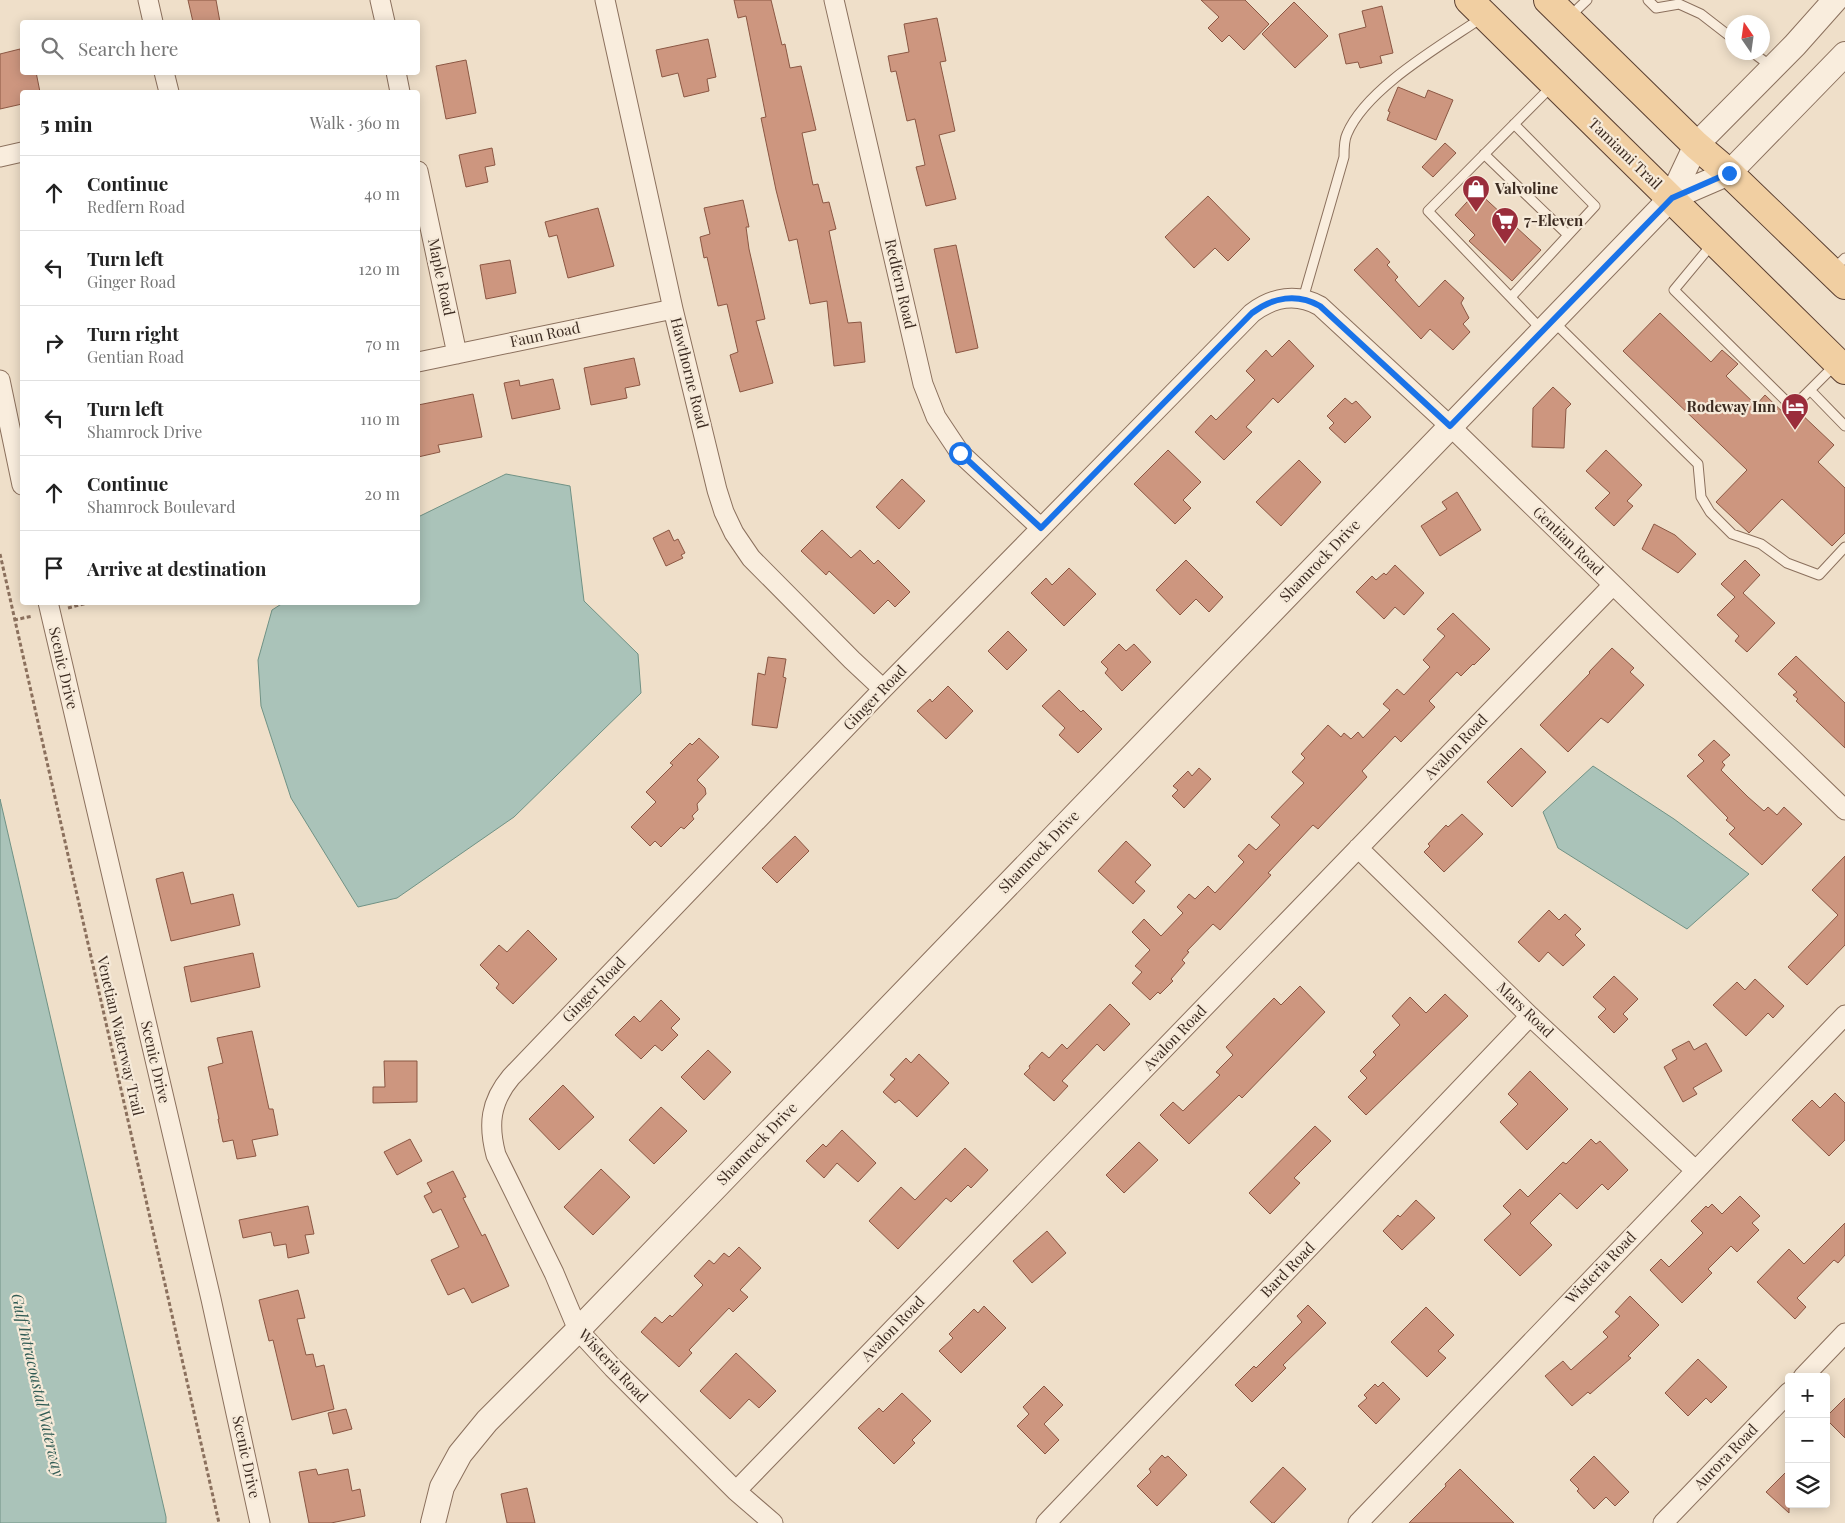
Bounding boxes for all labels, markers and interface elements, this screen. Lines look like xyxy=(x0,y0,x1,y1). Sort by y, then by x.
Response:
north arrow xyxy=(1725,15,1770,60)
search box xyxy=(20,20,420,75)
icon: search xyxy=(38,34,66,62)
text: Search here xyxy=(78,35,178,61)
text: 5 min xyxy=(40,109,93,137)
text: Walk · 360 m xyxy=(310,112,400,133)
street label: Tamiami Trail xyxy=(1585,113,1667,193)
route end xyxy=(1718,162,1741,185)
text: Continue xyxy=(87,170,168,196)
shop icon: Valvoline xyxy=(1461,174,1491,213)
place label: Valvoline xyxy=(1494,178,1559,198)
icon: ahead xyxy=(40,179,68,207)
text: 40 m xyxy=(364,183,400,204)
text: Redfern Road xyxy=(87,196,185,217)
supermarket icon: 7-Eleven xyxy=(1490,206,1520,245)
place label: 7-Eleven xyxy=(1524,210,1584,230)
street label: Maple Road xyxy=(424,236,460,318)
street label: Redfern Road xyxy=(881,237,921,331)
text: Turn left xyxy=(87,245,164,271)
icon: left xyxy=(40,254,68,282)
text: 120 m xyxy=(359,258,400,279)
text: Ginger Road xyxy=(87,271,176,292)
street label: Hawthorne Road xyxy=(667,315,713,431)
street label: Faun Road xyxy=(508,317,582,351)
text: Turn right xyxy=(87,320,179,346)
icon: right xyxy=(40,329,68,357)
text: 70 m xyxy=(366,333,400,354)
text: Gentian Road xyxy=(87,346,184,367)
hotel icon: Rodeway Inn xyxy=(1780,392,1810,431)
text: Turn left xyxy=(87,395,164,421)
place label: Rodeway Inn xyxy=(1687,396,1777,416)
icon: left xyxy=(40,404,68,432)
text: 110 m xyxy=(360,408,400,429)
text: Shamrock Drive xyxy=(87,421,202,442)
route start xyxy=(949,442,972,465)
text: Continue xyxy=(87,470,168,496)
icon: ahead xyxy=(40,479,68,507)
text: 20 m xyxy=(365,483,400,504)
text: Shamrock Boulevard xyxy=(87,496,235,517)
street label: Gentian Road xyxy=(1529,501,1609,579)
street label: Shamrock Drive xyxy=(1275,514,1364,606)
icon: arrive xyxy=(40,554,68,582)
text: Arrive at destination xyxy=(87,555,267,581)
street label: Scenic Drive xyxy=(45,625,83,711)
street label: Ginger Road xyxy=(838,660,911,734)
street label: Avalon Road xyxy=(1418,709,1492,784)
street label: Shamrock Drive xyxy=(994,805,1083,897)
street label: Ginger Road xyxy=(557,952,630,1026)
street label: Venetian Waterway Trail xyxy=(93,953,149,1118)
street label: Mars Road xyxy=(1493,977,1559,1042)
street label: Avalon Road xyxy=(1137,1000,1211,1075)
street label: Scenic Drive xyxy=(137,1019,175,1105)
street label: Shamrock Drive xyxy=(712,1097,801,1189)
street label: Wisteria Road xyxy=(1560,1227,1640,1309)
street label: Bard Road xyxy=(1256,1237,1319,1301)
water label: Gulf Intracoastal Waterway xyxy=(7,1291,70,1479)
street label: Avalon Road xyxy=(855,1291,929,1366)
street label: Wisteria Road xyxy=(574,1324,653,1407)
map controls xyxy=(1785,1373,1830,1508)
button: + xyxy=(1785,1373,1830,1418)
street label: Scenic Drive xyxy=(228,1414,265,1500)
button: − xyxy=(1785,1418,1830,1463)
street label: Aurora Road xyxy=(1688,1419,1762,1494)
button: layers xyxy=(1785,1463,1830,1508)

